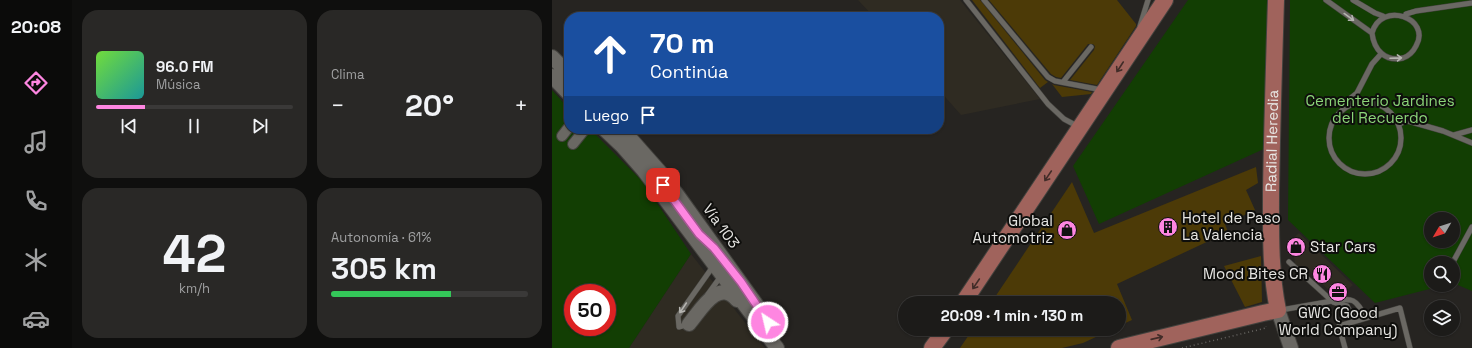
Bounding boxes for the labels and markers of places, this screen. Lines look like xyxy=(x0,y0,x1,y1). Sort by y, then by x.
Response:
pin xyxy=(646,168,680,202)
place label: Hotel de Paso La Valencia xyxy=(1182,208,1281,244)
place label: Global Automotriz xyxy=(973,211,1053,247)
building icon: Hotel de Paso La Valencia xyxy=(1157,216,1179,238)
shop icon: Global Automotriz xyxy=(1056,219,1078,241)
shop icon: Star Cars xyxy=(1285,236,1307,258)
place label: Star Cars xyxy=(1310,237,1376,256)
restaurant icon: Mood Bites CR xyxy=(1311,263,1333,285)
place label: Mood Bites CR xyxy=(1203,264,1308,283)
office icon: GWC (Good World Company) xyxy=(1327,281,1349,303)
place label: GWC (Good World Company) xyxy=(1278,303,1398,340)

